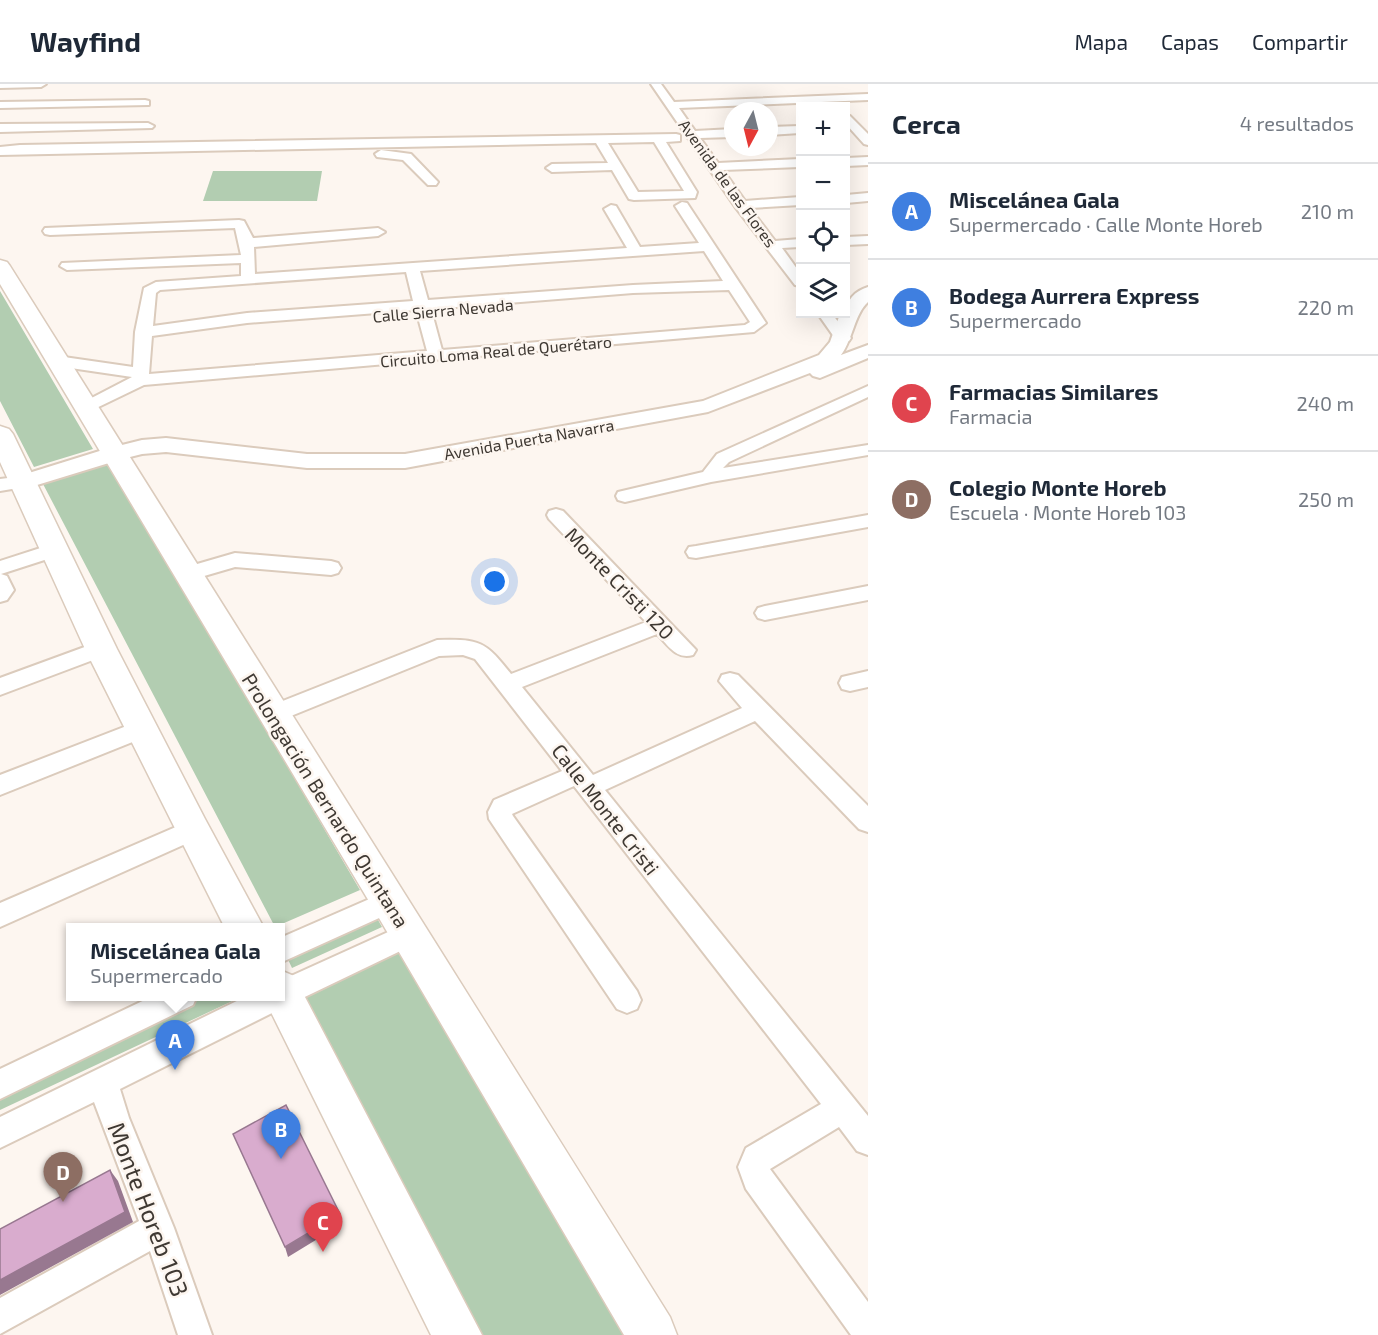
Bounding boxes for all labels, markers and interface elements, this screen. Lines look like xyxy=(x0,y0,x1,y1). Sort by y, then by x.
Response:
text: Wayfind xyxy=(30,24,141,58)
text: Mapa xyxy=(1074,29,1128,54)
text: Capas xyxy=(1161,29,1219,54)
text: Compartir xyxy=(1252,29,1348,54)
north arrow xyxy=(724,102,778,156)
map controls xyxy=(796,102,850,318)
button: + xyxy=(796,102,850,156)
text: Cerca xyxy=(892,108,961,139)
text: 4 resultados xyxy=(1240,111,1354,135)
street label: Avenida de las Flores xyxy=(675,115,781,251)
button: − xyxy=(796,156,850,210)
text: Miscelánea Gala xyxy=(949,186,1120,212)
text: A xyxy=(905,199,918,223)
text: 210 m xyxy=(1301,199,1354,223)
button: locate xyxy=(796,210,850,264)
text: Supermercado · Calle Monte Horeb xyxy=(949,212,1263,236)
button: layers xyxy=(796,264,850,318)
text: Bodega Aurrera Express xyxy=(949,282,1199,308)
street label: Calle Sierra Nevada xyxy=(372,294,514,326)
text: B xyxy=(905,295,918,319)
text: 220 m xyxy=(1297,295,1354,319)
text: Supermercado xyxy=(949,308,1082,332)
street label: Circuito Loma Real de Querétaro xyxy=(379,331,613,372)
text: Farmacias Similares xyxy=(949,378,1158,404)
text: C xyxy=(906,391,917,415)
text: 240 m xyxy=(1296,391,1354,415)
text: Farmacia xyxy=(949,404,1033,428)
street label: Avenida Puerta Navarra xyxy=(443,415,615,463)
text: Colegio Monte Horeb xyxy=(949,474,1167,500)
text: D xyxy=(905,487,918,511)
text: 250 m xyxy=(1298,487,1354,511)
text: Escuela · Monte Horeb 103 xyxy=(949,500,1186,524)
street label: Monte Cristi 120 xyxy=(561,522,679,644)
your location xyxy=(480,567,509,596)
street label: Prolongación Bernardo Quintana xyxy=(238,668,414,932)
street label: Calle Monte Cristi xyxy=(547,739,665,879)
popup xyxy=(66,923,285,1001)
text: Miscelánea Gala xyxy=(90,937,261,963)
text: Supermercado xyxy=(90,963,223,987)
pin: A xyxy=(156,1020,195,1070)
pin: B xyxy=(262,1110,300,1159)
street label: Monte Horeb 103 xyxy=(102,1118,196,1300)
pin: D xyxy=(44,1152,82,1202)
pin: C xyxy=(304,1202,342,1252)

